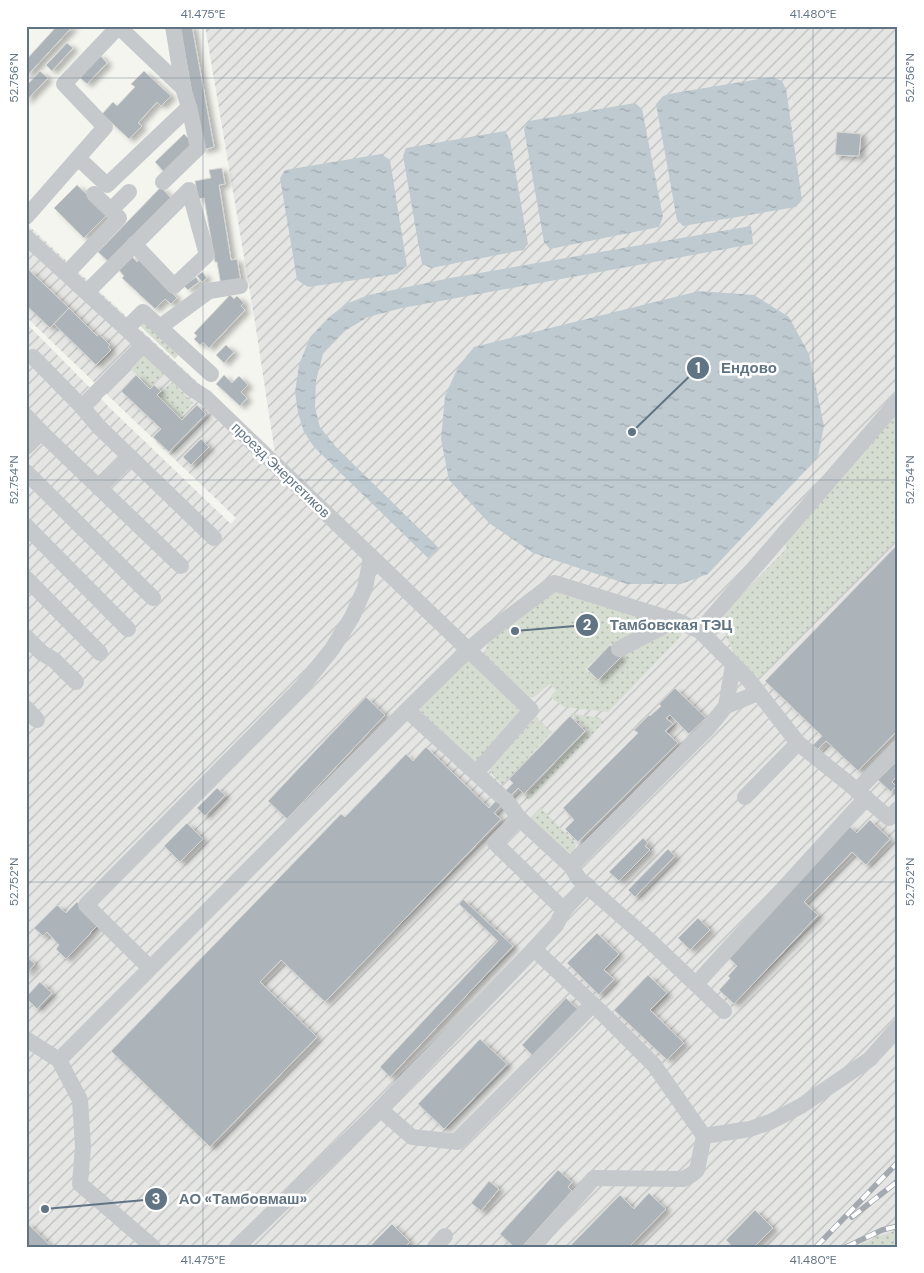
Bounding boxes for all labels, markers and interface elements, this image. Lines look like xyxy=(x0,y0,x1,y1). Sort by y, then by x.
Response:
text: 41.475°E xyxy=(181,6,226,22)
text: 41.480°E xyxy=(789,6,837,22)
text: 52.756°N xyxy=(6,53,22,103)
text: 52.756°N xyxy=(902,53,918,103)
callout: Ендово xyxy=(686,353,787,383)
text: 1 xyxy=(695,358,701,378)
text: Ендово xyxy=(721,358,777,378)
street label: проезд Энергетиков xyxy=(228,418,334,522)
text: 52.754°N xyxy=(6,455,22,505)
text: 52.754°N xyxy=(902,455,918,505)
callout: Тамбовская ТЭЦ xyxy=(575,610,742,640)
text: 2 xyxy=(583,615,592,635)
text: Тамбовская ТЭЦ xyxy=(610,615,732,635)
text: 52.752°N xyxy=(6,858,22,906)
text: 52.752°N xyxy=(902,858,918,906)
callout: АО «Тамбовмаш» xyxy=(144,1184,317,1214)
text: 3 xyxy=(151,1189,161,1209)
text: АО «Тамбовмаш» xyxy=(179,1189,308,1209)
text: 41.475°E xyxy=(181,1252,226,1268)
text: 41.480°E xyxy=(789,1252,837,1268)

